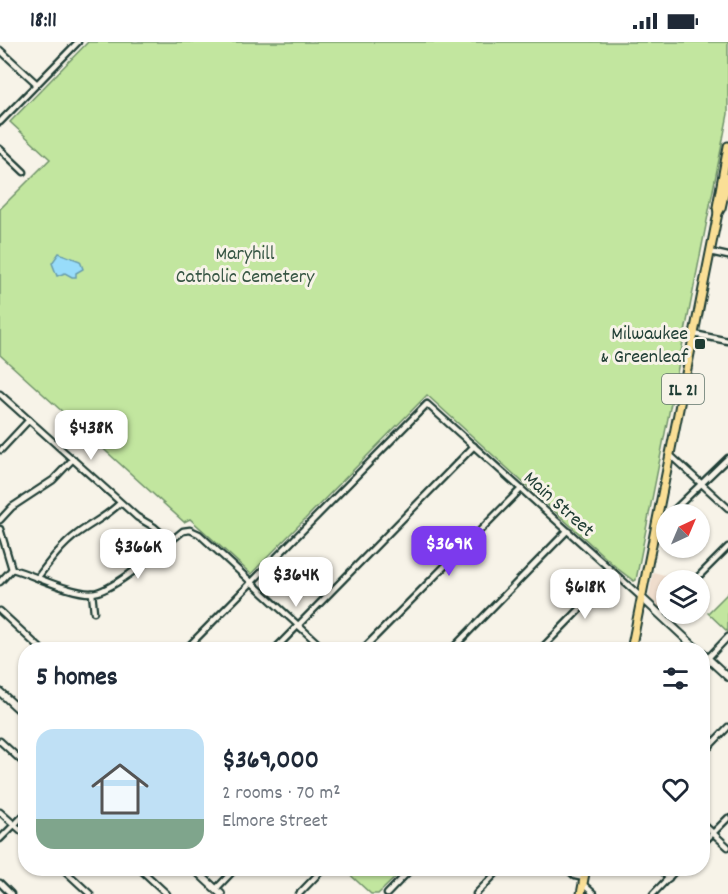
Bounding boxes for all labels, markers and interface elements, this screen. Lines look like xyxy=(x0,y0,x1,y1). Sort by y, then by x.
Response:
text: 18:11 xyxy=(30,6,57,37)
park label: Maryhill Catholic Cemetery xyxy=(176,241,315,292)
place label: Milwaukee & Greenleaf xyxy=(600,321,689,372)
marker: Milwaukee & Greenleaf xyxy=(693,337,707,351)
road number: IL 21 xyxy=(662,374,704,404)
pin: $438K xyxy=(49,410,133,461)
text: $438K xyxy=(69,415,113,443)
street label: Main Street xyxy=(516,466,600,545)
north arrow xyxy=(656,504,710,558)
map controls xyxy=(656,504,710,624)
pin: $369K xyxy=(407,526,491,577)
pin: $366K xyxy=(96,529,180,580)
text: $369K xyxy=(425,531,473,559)
text: $366K xyxy=(114,534,162,562)
pin: $364K xyxy=(254,557,338,608)
text: $364K xyxy=(273,562,319,590)
pin: $618K xyxy=(543,569,627,620)
button: layers xyxy=(656,570,710,624)
text: $618K xyxy=(564,574,606,602)
text: 5 homes xyxy=(36,660,118,697)
icon: filters xyxy=(659,662,692,695)
text: $369,000 xyxy=(222,743,319,780)
icon: home xyxy=(84,753,156,825)
icon: heart xyxy=(659,773,692,806)
text: 2 rooms · 70 m² xyxy=(222,780,341,808)
text: Elmore Street xyxy=(222,808,328,836)

